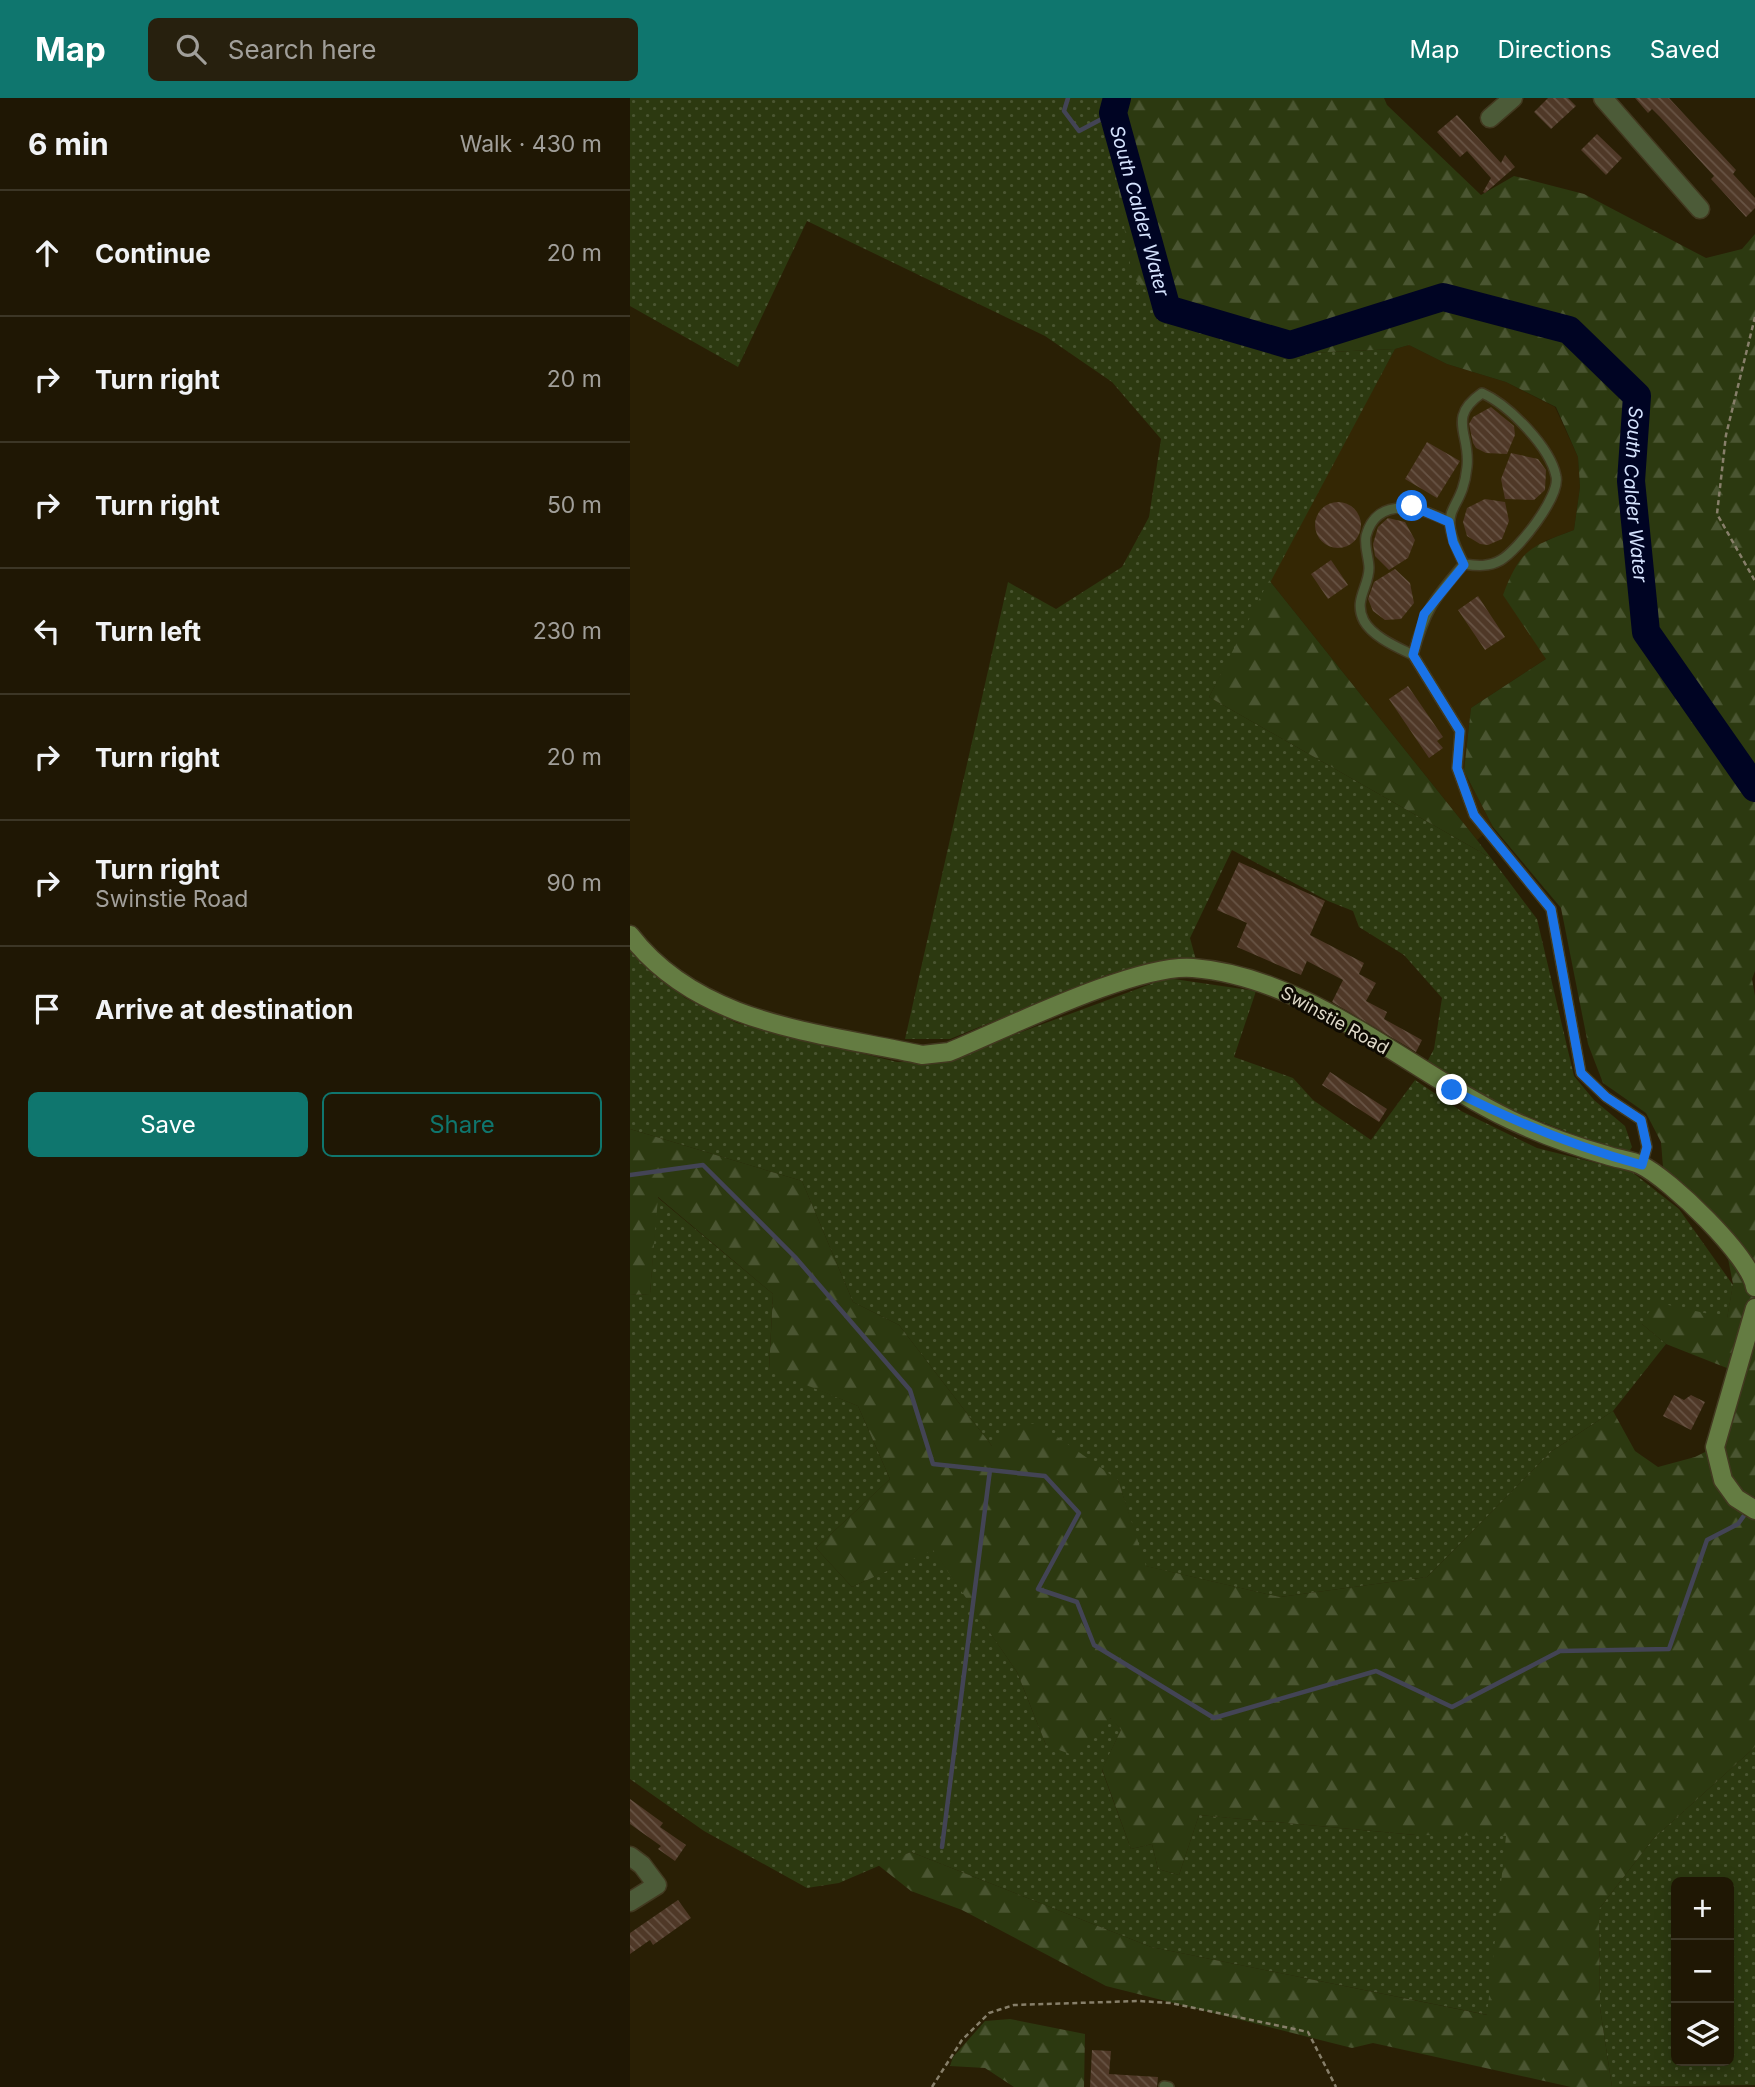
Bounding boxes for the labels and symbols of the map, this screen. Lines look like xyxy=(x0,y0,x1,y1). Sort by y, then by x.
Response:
water label: South Calder Water xyxy=(1105,123,1175,300)
water label: South Calder Water xyxy=(1619,406,1653,584)
route start xyxy=(1396,490,1427,521)
street label: Swinstie Road xyxy=(1277,982,1393,1058)
route end xyxy=(1436,1074,1467,1105)

